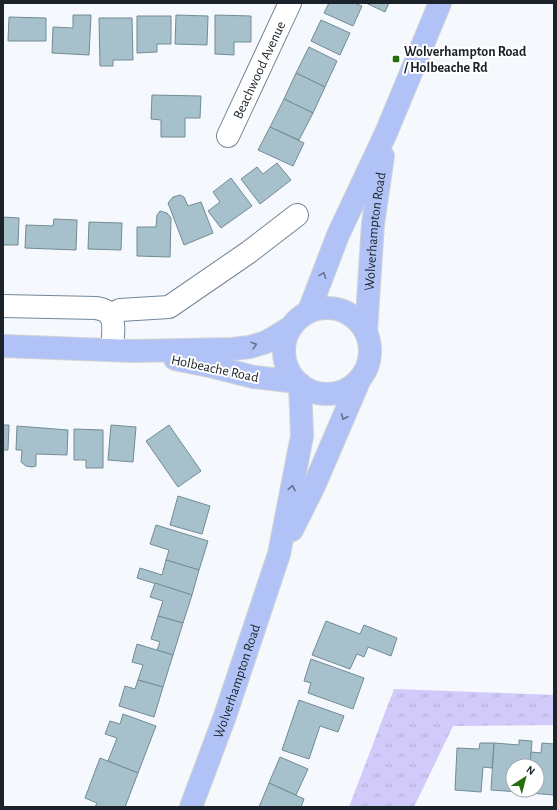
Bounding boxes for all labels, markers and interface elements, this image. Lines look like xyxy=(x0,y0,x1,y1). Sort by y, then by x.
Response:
street label: Beachwood Avenue xyxy=(231,19,289,121)
place label: Wolverhampton Road / Holbeache Rd xyxy=(403,45,527,75)
marker: Wolverhampton Road / Holbeache Rd xyxy=(391,54,401,64)
street label: Wolverhampton Road xyxy=(363,171,389,291)
one-way arrow xyxy=(318,271,326,278)
one-way arrow xyxy=(250,341,257,350)
street label: Holbeache Road xyxy=(170,353,260,385)
one-way arrow xyxy=(340,414,348,421)
one-way arrow xyxy=(288,485,296,491)
street label: Wolverhampton Road xyxy=(211,623,263,740)
north arrow xyxy=(505,758,545,798)
text: N xyxy=(524,764,537,777)

